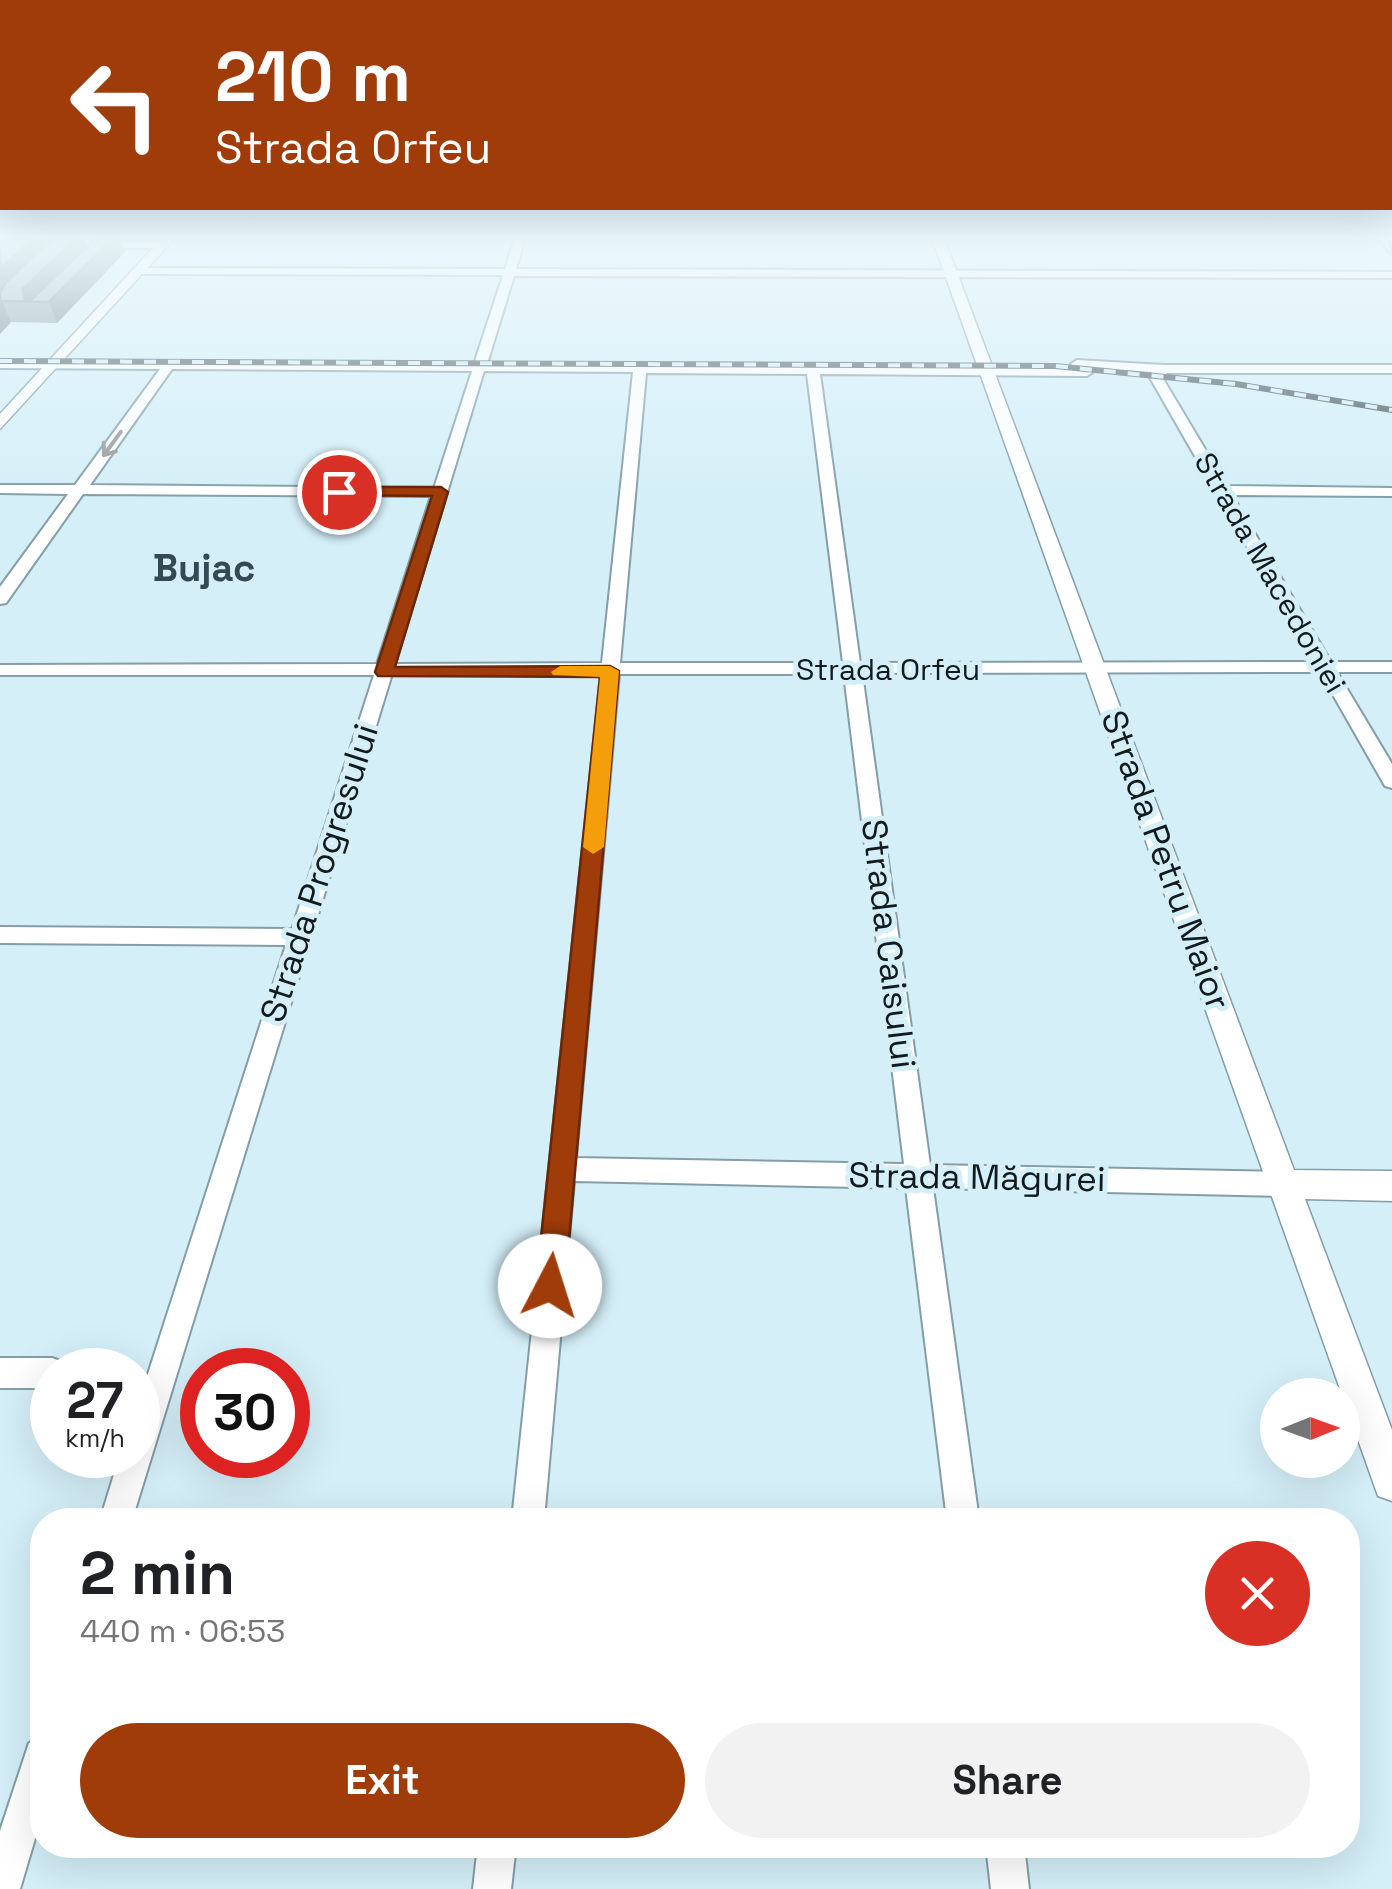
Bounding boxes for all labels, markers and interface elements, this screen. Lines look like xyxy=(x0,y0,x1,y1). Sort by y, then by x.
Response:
text: 210 m xyxy=(215,32,411,121)
icon: left xyxy=(50,40,180,170)
text: Strada Orfeu xyxy=(215,119,491,176)
one-way arrow xyxy=(102,430,123,457)
street label: Strada Macedoniei xyxy=(1186,446,1355,700)
pin xyxy=(297,450,382,535)
icon: arrive xyxy=(312,465,367,520)
district label: Bujac xyxy=(153,544,255,592)
street label: Strada Orfeu xyxy=(796,650,980,689)
street label: Strada Petru Maior xyxy=(1091,704,1241,1016)
street label: Strada Progresului xyxy=(250,718,388,1028)
street label: Strada Caisului xyxy=(852,817,926,1071)
street label: Strada Măgurei xyxy=(848,1153,1106,1201)
position arrow xyxy=(498,1234,602,1338)
speed limit sign: 30 xyxy=(180,1348,310,1478)
text: 27 xyxy=(67,1369,123,1433)
north arrow xyxy=(1260,1378,1360,1478)
map controls xyxy=(1260,1378,1360,1478)
text: km/h xyxy=(65,1422,125,1454)
text: 2 min xyxy=(80,1535,235,1612)
button: close xyxy=(1205,1541,1310,1646)
text: 440 m · 06:53 xyxy=(80,1611,285,1651)
button: Exit xyxy=(80,1723,685,1838)
button: Share xyxy=(705,1723,1310,1838)

